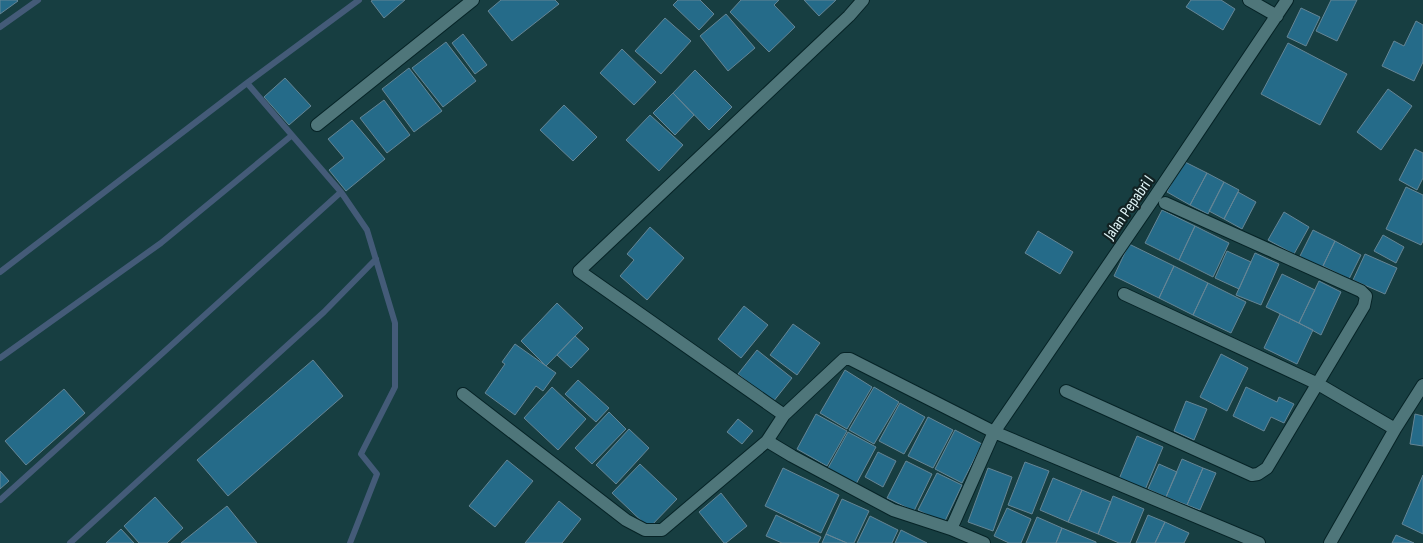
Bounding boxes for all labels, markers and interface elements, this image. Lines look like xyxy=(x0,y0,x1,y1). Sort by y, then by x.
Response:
street label: Jalan Pepabri I xyxy=(1100,172,1158,244)

